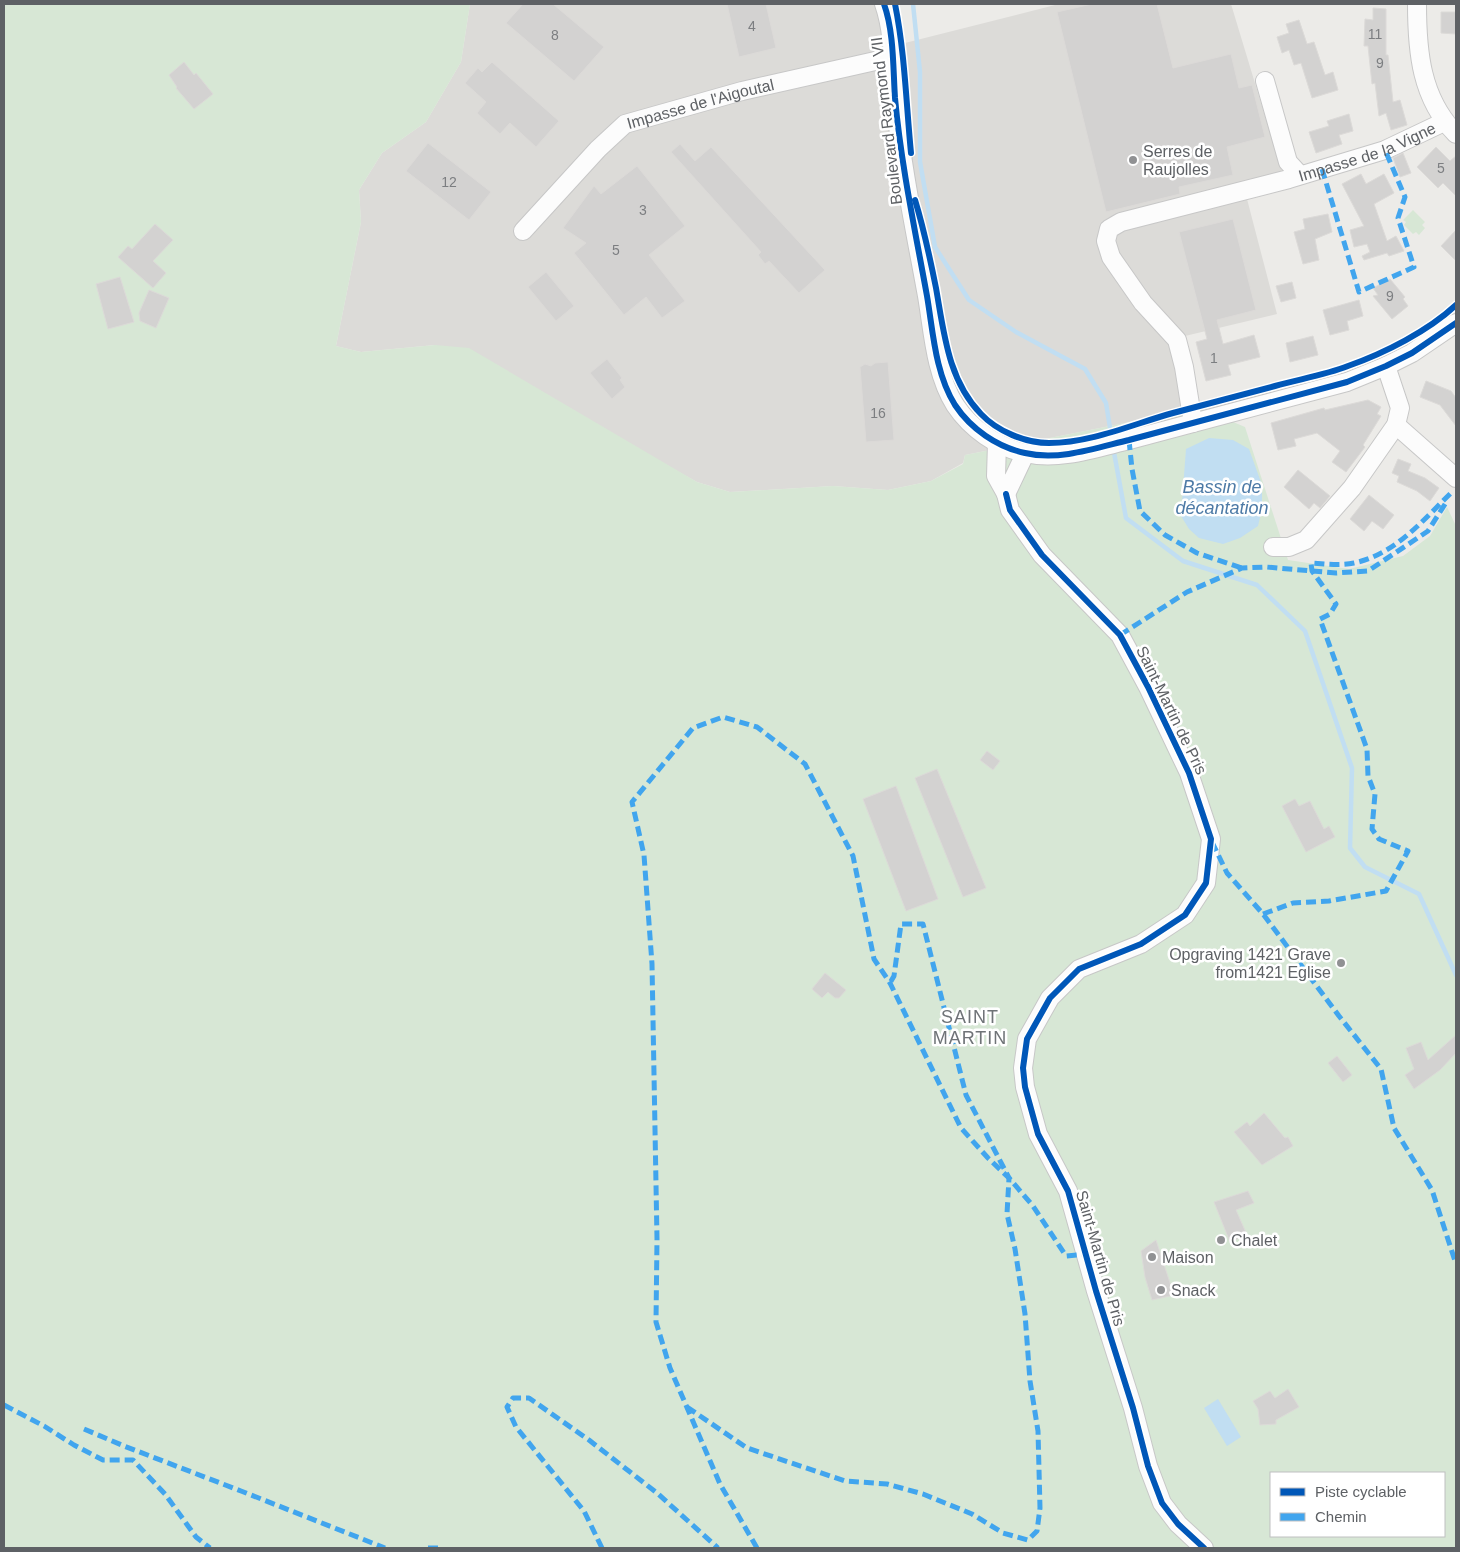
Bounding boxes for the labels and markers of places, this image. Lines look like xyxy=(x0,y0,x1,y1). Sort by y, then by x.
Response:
place label: Serres de Raujolles xyxy=(1143,143,1212,178)
marker: Serres de Raujolles xyxy=(1127,154,1139,166)
place label: Opgraving 1421 Grave from1421 Eglise xyxy=(1169,946,1331,981)
marker: Opgraving 1421 Grave from1421 Eglise xyxy=(1335,957,1347,969)
place label: Chalet xyxy=(1231,1232,1278,1249)
marker: Chalet xyxy=(1215,1234,1227,1246)
place label: Maison xyxy=(1162,1249,1214,1266)
marker: Maison xyxy=(1146,1251,1158,1263)
place label: Snack xyxy=(1171,1282,1216,1299)
marker: Snack xyxy=(1155,1284,1167,1296)

